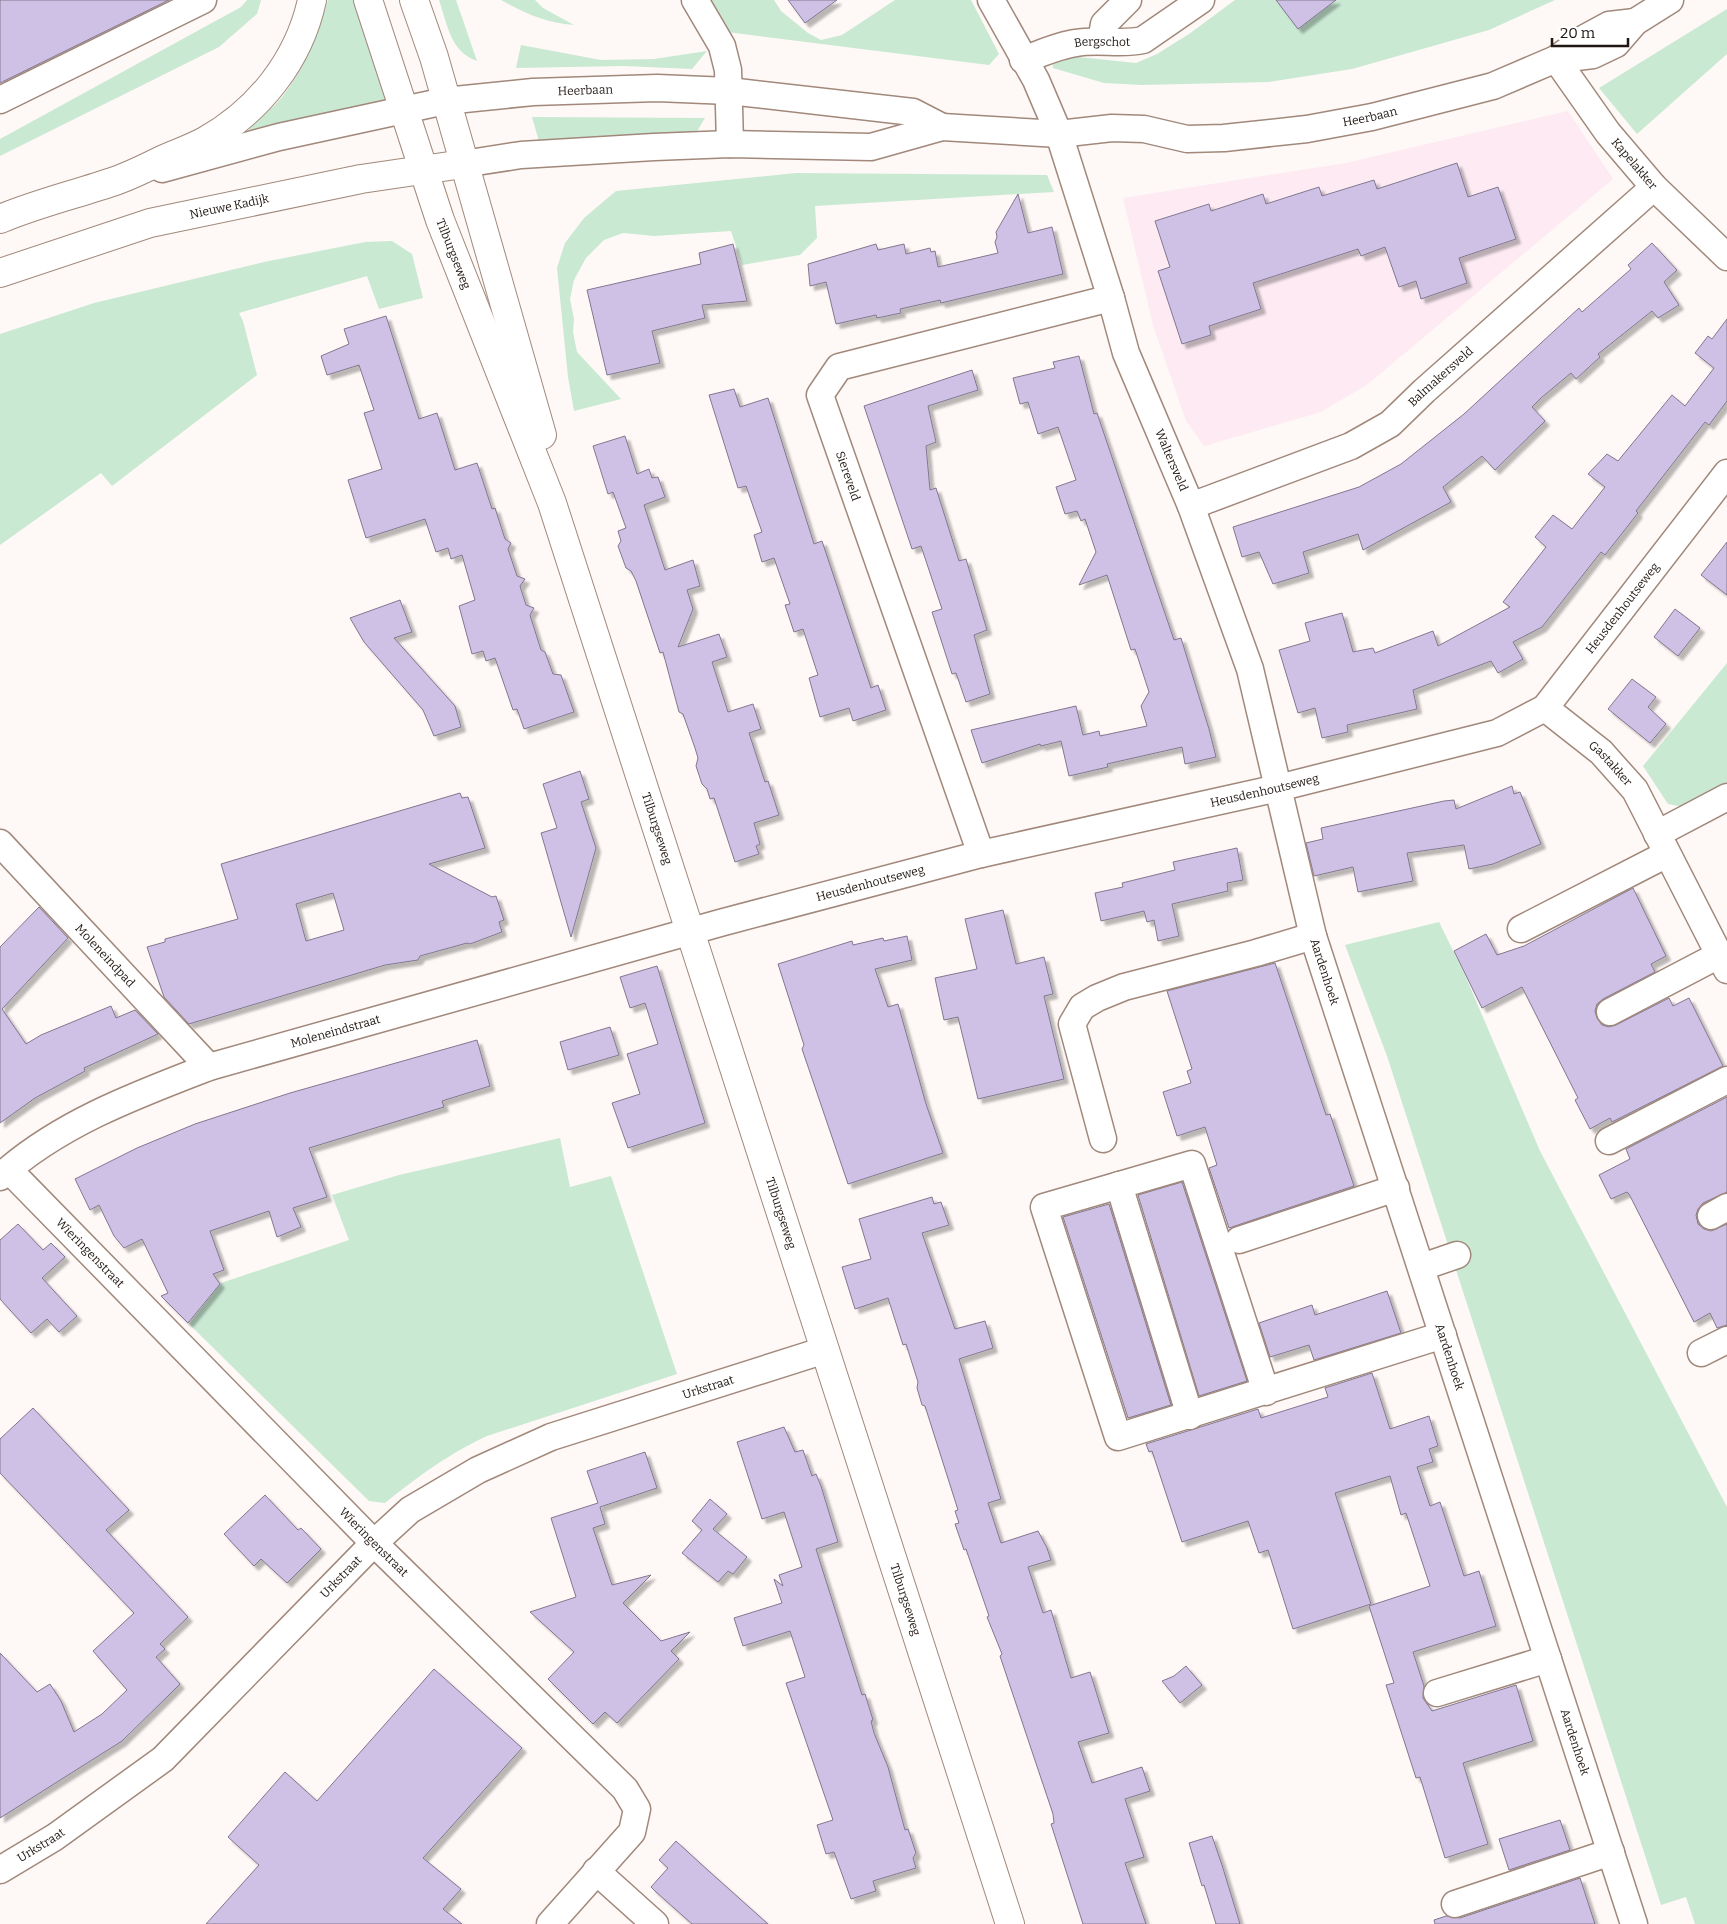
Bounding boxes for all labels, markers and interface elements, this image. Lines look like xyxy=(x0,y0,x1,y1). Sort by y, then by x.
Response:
scale bar xyxy=(1552,15,1628,47)
text: 20 m xyxy=(1560,24,1596,42)
street label: Bergschot xyxy=(1073,34,1131,50)
street label: Heerbaan xyxy=(557,82,614,98)
street label: Heerbaan xyxy=(1341,104,1399,129)
street label: Kapelakker xyxy=(1609,135,1661,193)
street label: Nieuwe Kadijk xyxy=(188,191,270,222)
street label: Tilburgseweg xyxy=(433,217,474,291)
street label: Balmakersveld xyxy=(1405,344,1476,409)
street label: Waltersveld xyxy=(1152,427,1191,493)
street label: Siereveld xyxy=(833,449,863,503)
street label: Heusdenhoutseweg xyxy=(1583,560,1662,656)
street label: Gastakker xyxy=(1586,738,1635,789)
street label: Heusdenhoutseweg xyxy=(1209,771,1321,810)
street label: Tilburgseweg xyxy=(639,791,675,867)
street label: Heusdenhoutseweg xyxy=(815,862,926,904)
street label: Moleneindpad xyxy=(72,921,138,990)
street label: Aardenhoek xyxy=(1307,937,1342,1007)
street label: Moleneindstraat xyxy=(289,1012,383,1051)
street label: Tilburgseweg xyxy=(763,1176,799,1251)
street label: Wieringenstraat xyxy=(53,1215,128,1291)
street label: Aardenhoek xyxy=(1432,1322,1467,1392)
street label: Urkstraat xyxy=(681,1372,736,1402)
street label: Wieringenstraat xyxy=(336,1505,411,1580)
street label: Urkstraat xyxy=(317,1553,365,1601)
street label: Tilburgseweg xyxy=(887,1562,924,1638)
street label: Aardenhoek xyxy=(1558,1707,1592,1777)
street label: Urkstraat xyxy=(15,1825,68,1865)

